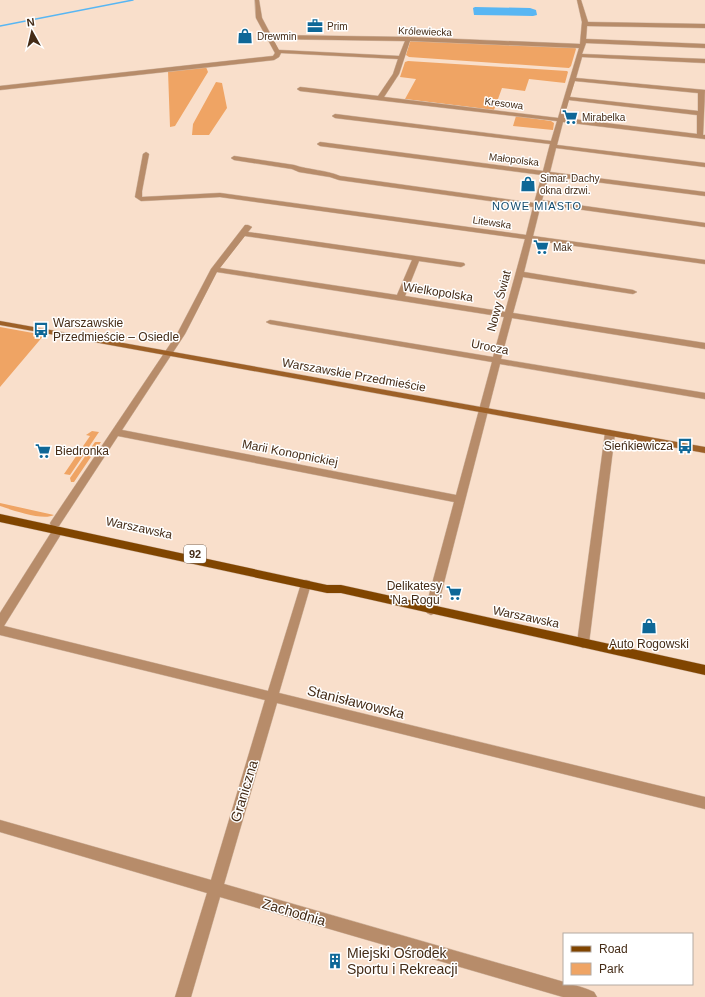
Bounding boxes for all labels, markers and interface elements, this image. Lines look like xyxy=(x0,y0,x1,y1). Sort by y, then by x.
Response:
north arrow xyxy=(12,12,52,52)
text: N xyxy=(26,16,35,29)
office icon: Prim xyxy=(306,17,324,35)
place label: Prim xyxy=(327,21,348,32)
street label: Królewiecka xyxy=(398,25,453,38)
shop icon: Drewmin xyxy=(236,27,254,45)
place label: Drewmin xyxy=(257,31,296,42)
street label: Kresowa xyxy=(484,96,524,111)
supermarket icon: Mirabelka xyxy=(561,108,579,126)
place label: Mirabelka xyxy=(582,112,626,123)
street label: Małopolska xyxy=(488,151,540,168)
place label: Simar. Dachy okna drzwi. xyxy=(540,173,599,196)
shop icon: Simar. Dachy okna drzwi. xyxy=(519,175,537,193)
district label: NOWE MIASTO xyxy=(492,200,582,212)
street label: Litewska xyxy=(472,214,512,231)
supermarket icon: Mak xyxy=(532,238,550,256)
place label: Mak xyxy=(553,242,573,253)
street label: Nowy Świat xyxy=(483,268,514,333)
street label: Wielkopolska xyxy=(402,280,474,304)
place label: Warszawskie Przedmieście – Osiedle xyxy=(53,316,179,344)
bus stop icon: Warszawskie Przedmieście – Osiedle xyxy=(32,321,50,339)
street label: Urocza xyxy=(470,337,510,358)
street label: Warszawskie Przedmieście xyxy=(281,355,427,395)
street label: Marii Konopnickiej xyxy=(241,437,339,469)
bus stop icon: Sieńkiewicza xyxy=(676,437,694,455)
place label: Sieńkiewicza xyxy=(604,439,673,453)
supermarket icon: Biedronka xyxy=(34,442,52,460)
place label: Biedronka xyxy=(55,444,109,458)
street label: Warszawska xyxy=(104,514,174,542)
road number: 92 xyxy=(184,545,206,563)
place label: Delikatesy 'Na Rogu' xyxy=(387,579,442,607)
supermarket icon: Delikatesy 'Na Rogu' xyxy=(445,584,463,602)
street label: Warszawska xyxy=(491,603,561,631)
shop icon: Auto Rogowski xyxy=(640,617,658,635)
place label: Auto Rogowski xyxy=(609,637,689,651)
street label: Stanisławowska xyxy=(306,682,406,722)
street label: Graniczna xyxy=(227,758,261,824)
street label: Zachodnia xyxy=(260,895,328,929)
legend xyxy=(563,933,693,985)
text: Road xyxy=(599,942,628,956)
place label: Miejski Ośrodek Sportu i Rekreacji xyxy=(347,945,458,977)
building icon: Miejski Ośrodek Sportu i Rekreacji xyxy=(326,952,344,970)
text: Park xyxy=(599,962,625,976)

